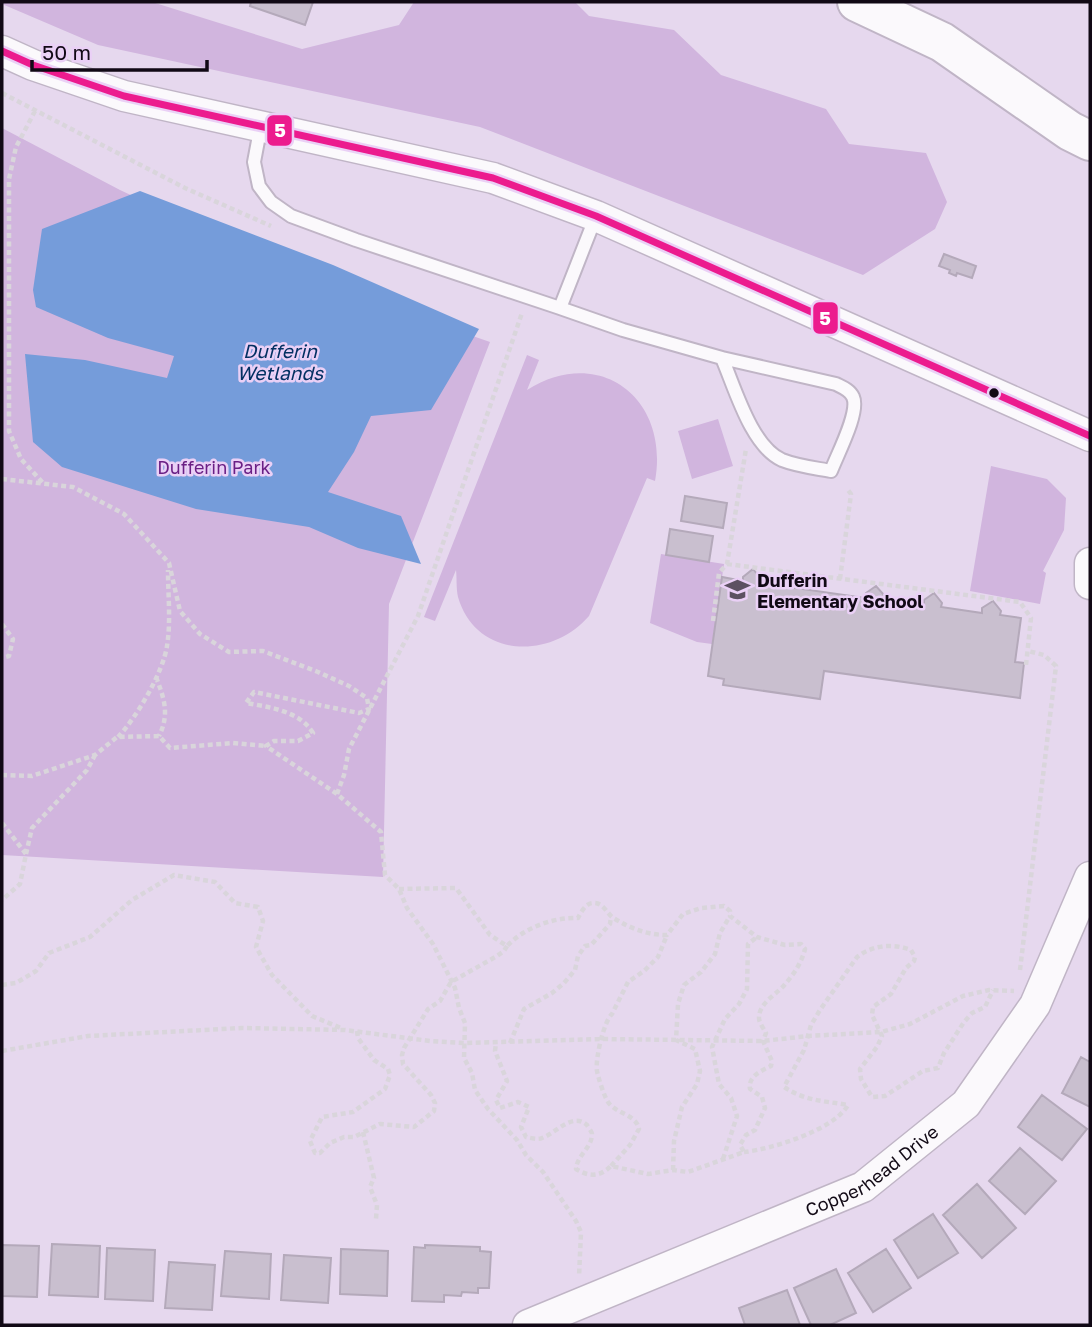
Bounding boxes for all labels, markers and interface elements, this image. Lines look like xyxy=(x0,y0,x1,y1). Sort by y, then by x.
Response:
scale bar xyxy=(32,28,206,72)
text: 50 m xyxy=(42,39,91,65)
line badge: 5 xyxy=(266,114,293,147)
text: 5 xyxy=(274,118,286,141)
line badge: 5 xyxy=(812,301,839,335)
text: 5 xyxy=(819,306,831,329)
water label: Dufferin Wetlands xyxy=(237,339,324,384)
unlabelled marker xyxy=(987,386,1001,400)
park label: Dufferin Park xyxy=(157,456,271,478)
place label: Dufferin Elementary School xyxy=(757,569,923,612)
school or university icon: Dufferin Elementary School xyxy=(723,576,751,604)
street label: Copperhead Drive xyxy=(802,1120,942,1221)

